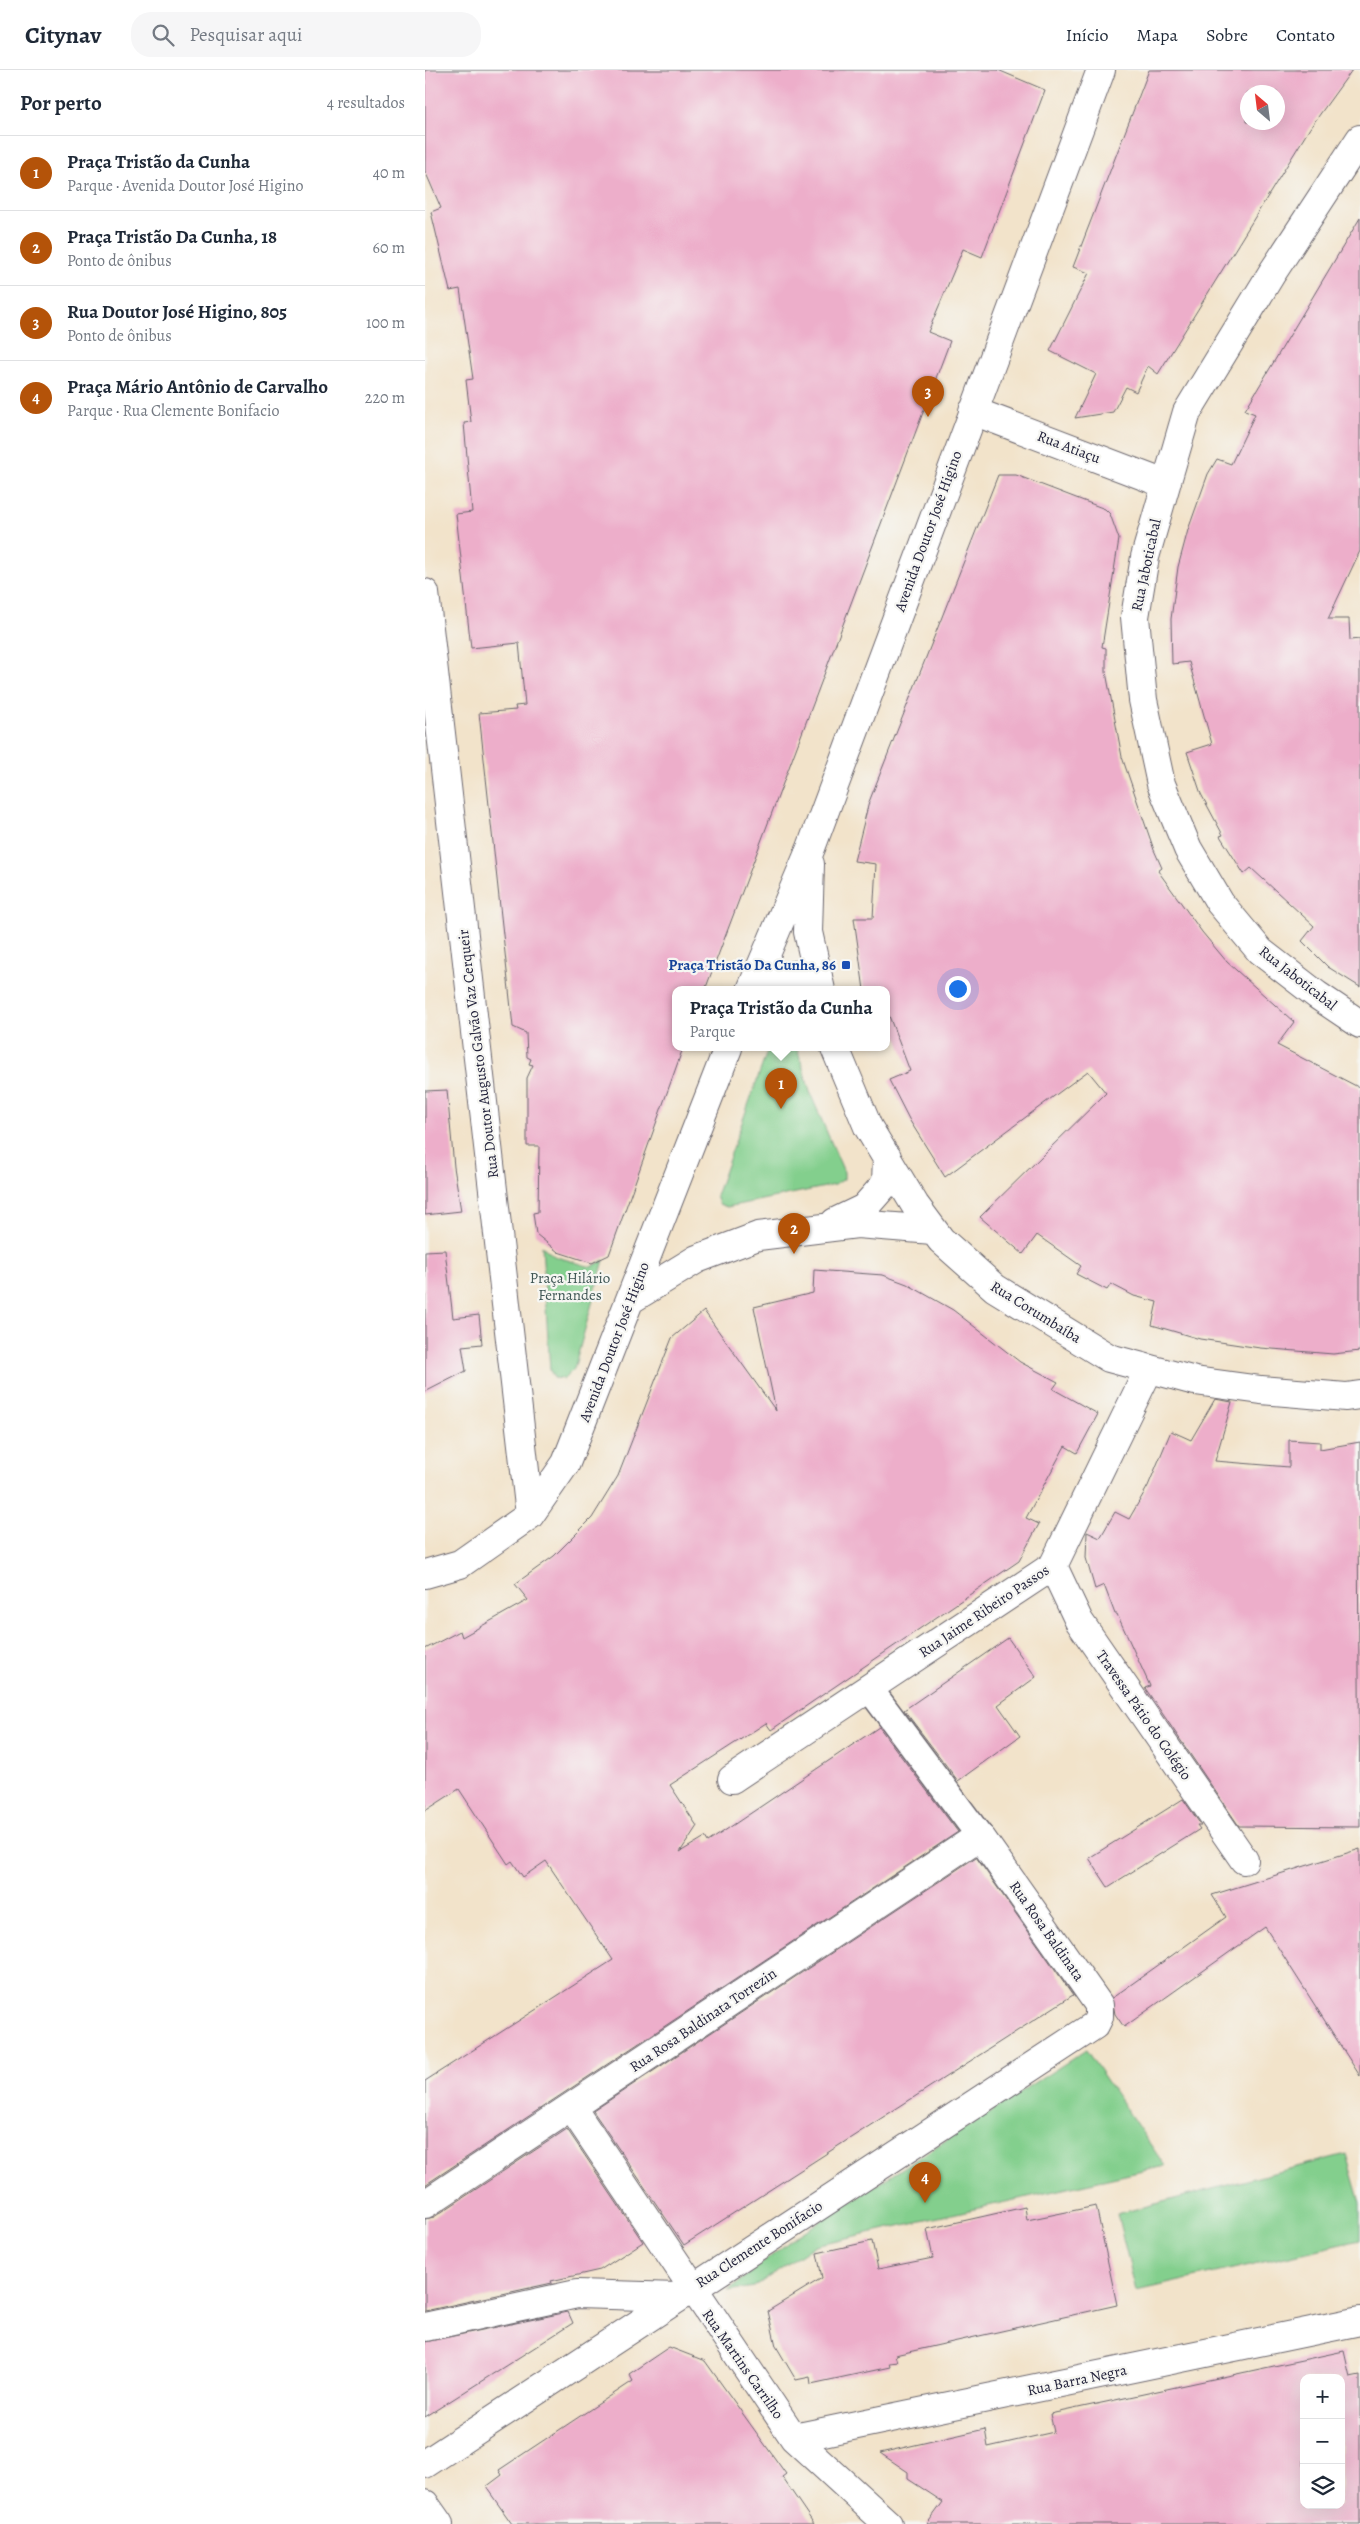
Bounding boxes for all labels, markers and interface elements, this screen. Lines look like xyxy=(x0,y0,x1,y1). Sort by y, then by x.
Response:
search box xyxy=(131,12,481,57)
text: Citynav xyxy=(25,19,101,51)
icon: search xyxy=(149,21,177,49)
text: Pesquisar aqui xyxy=(189,22,302,48)
text: Início xyxy=(1066,23,1109,47)
text: Mapa xyxy=(1137,23,1178,47)
text: Sobre xyxy=(1206,23,1248,47)
text: Contato xyxy=(1276,23,1335,47)
north arrow xyxy=(1240,85,1285,130)
text: Por perto xyxy=(20,89,102,117)
text: 4 resultados xyxy=(327,92,405,114)
text: Praça Tristão da Cunha xyxy=(67,149,250,175)
text: 1 xyxy=(33,162,39,184)
text: 40 m xyxy=(373,162,405,184)
text: Parque · Avenida Doutor José Higino xyxy=(67,175,303,197)
text: Praça Tristão Da Cunha, 18 xyxy=(67,224,277,250)
text: 2 xyxy=(32,237,40,259)
text: 60 m xyxy=(373,237,405,259)
text: Ponto de ônibus xyxy=(67,250,172,272)
text: Rua Doutor José Higino, 805 xyxy=(67,299,287,325)
text: 3 xyxy=(33,312,39,334)
text: 100 m xyxy=(366,312,405,334)
text: Ponto de ônibus xyxy=(67,325,172,347)
text: Praça Mário Antônio de Carvalho xyxy=(67,374,328,400)
pin: 3 xyxy=(912,376,944,417)
text: 4 xyxy=(32,387,40,409)
text: 220 m xyxy=(365,387,405,409)
text: Parque · Rua Clemente Bonifacio xyxy=(67,400,280,422)
street label: Rua Atiaçu xyxy=(1035,426,1104,469)
street label: Avenida Doutor José Higino xyxy=(889,448,966,615)
street label: Rua Jaboticabal xyxy=(1126,517,1166,613)
street label: Rua Doutor Augusto Galvão Vaz Cerqueir xyxy=(453,928,503,1180)
street label: Rua Jaboticabal xyxy=(1255,941,1341,1015)
place label: Praça Tristão Da Cunha, 86 xyxy=(669,955,836,975)
marker: Praça Tristão Da Cunha, 86 xyxy=(840,959,852,971)
your location xyxy=(945,976,971,1002)
popup xyxy=(672,986,890,1051)
text: Praça Tristão da Cunha xyxy=(689,995,873,1021)
text: Parque xyxy=(689,1021,735,1043)
pin: 1 xyxy=(765,1068,797,1109)
pin: 2 xyxy=(778,1213,810,1254)
street label: Avenida Doutor José Higino xyxy=(574,1259,654,1426)
park label: Praça Hilário Fernandes xyxy=(530,1268,610,1305)
street label: Rua Corumbaíba xyxy=(987,1276,1085,1348)
street label: Rua Jaime Ribeiro Passos xyxy=(915,1560,1053,1662)
street label: Travessa Pátio do Colégio xyxy=(1092,1646,1196,1784)
street label: Rua Rosa Baldinata xyxy=(1005,1877,1089,1985)
street label: Rua Rosa Baldinata Torrezin xyxy=(626,1963,780,2077)
pin: 4 xyxy=(909,2162,941,2203)
street label: Rua Clemente Bonifacio xyxy=(692,2196,826,2292)
street label: Rua Martins Carrilho xyxy=(698,2305,788,2423)
street label: Rua Barra Negra xyxy=(1025,2360,1129,2400)
map controls xyxy=(1300,2374,1345,2509)
button: + xyxy=(1300,2374,1345,2419)
button: − xyxy=(1300,2419,1345,2464)
button: layers xyxy=(1300,2464,1345,2509)

